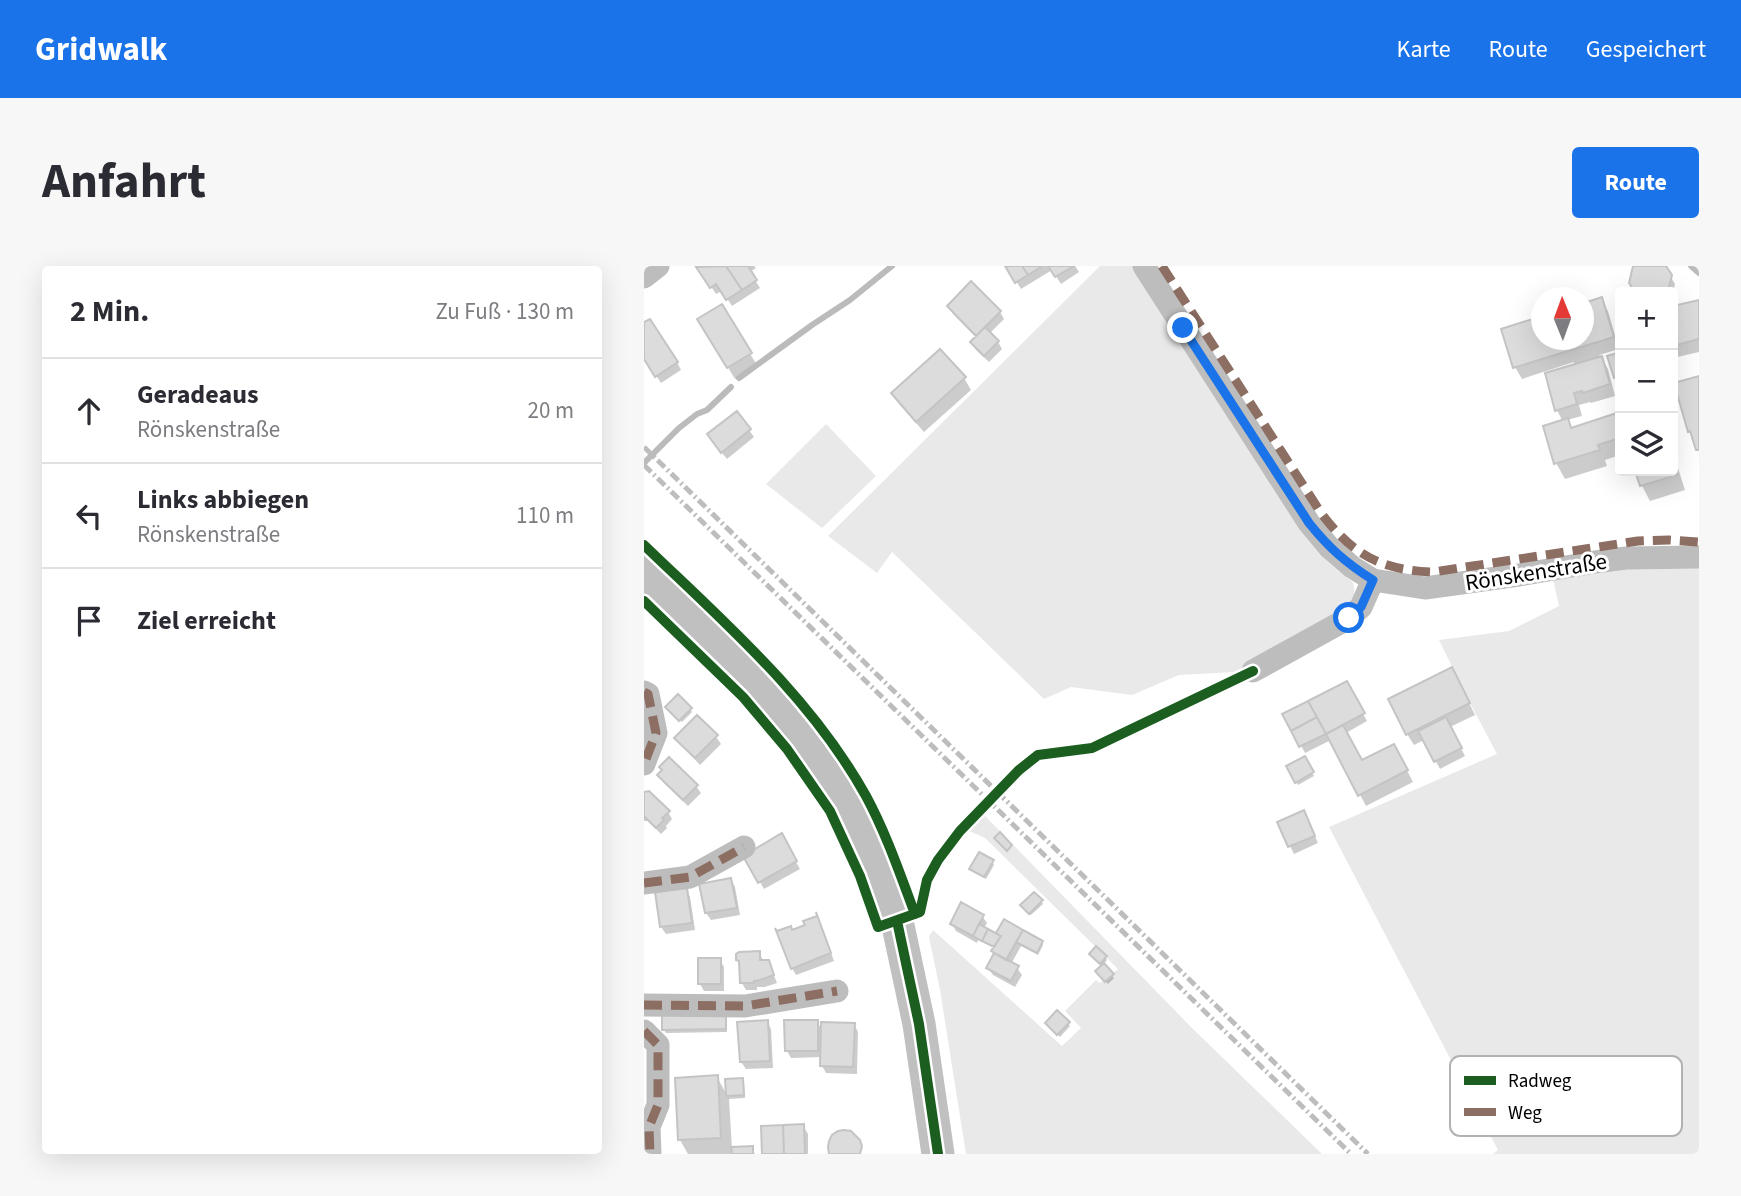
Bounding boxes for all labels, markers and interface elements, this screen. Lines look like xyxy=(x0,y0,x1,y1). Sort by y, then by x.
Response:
text: Gridwalk xyxy=(35,26,167,73)
text: Karte xyxy=(1397,32,1451,67)
text: Route xyxy=(1489,32,1548,67)
text: Gespeichert xyxy=(1586,32,1706,67)
text: Anfahrt xyxy=(42,147,206,217)
button: Route xyxy=(1572,147,1699,218)
north arrow xyxy=(1531,287,1594,350)
map controls xyxy=(1615,287,1678,476)
button: + xyxy=(1615,287,1678,350)
text: 2 Min. xyxy=(70,290,149,333)
text: Zu Fuß · 130 m xyxy=(435,295,574,328)
route end xyxy=(1167,312,1198,343)
button: − xyxy=(1615,350,1678,413)
text: Geradeaus xyxy=(137,376,258,413)
icon: ahead xyxy=(70,392,108,430)
text: 20 m xyxy=(527,394,574,427)
text: Rönskenstraße xyxy=(137,413,280,446)
button: layers xyxy=(1615,413,1678,476)
text: Links abbiegen xyxy=(137,481,309,518)
icon: left xyxy=(70,497,108,535)
text: 110 m xyxy=(516,499,574,532)
text: Rönskenstraße xyxy=(137,518,280,551)
street label: Rönskenstraße xyxy=(1463,545,1609,599)
icon: arrive xyxy=(70,602,108,640)
text: Ziel erreicht xyxy=(137,602,276,639)
route start xyxy=(1333,602,1364,633)
legend xyxy=(1450,1056,1682,1136)
text: Radweg xyxy=(1508,1068,1572,1095)
text: Weg xyxy=(1508,1100,1542,1127)

